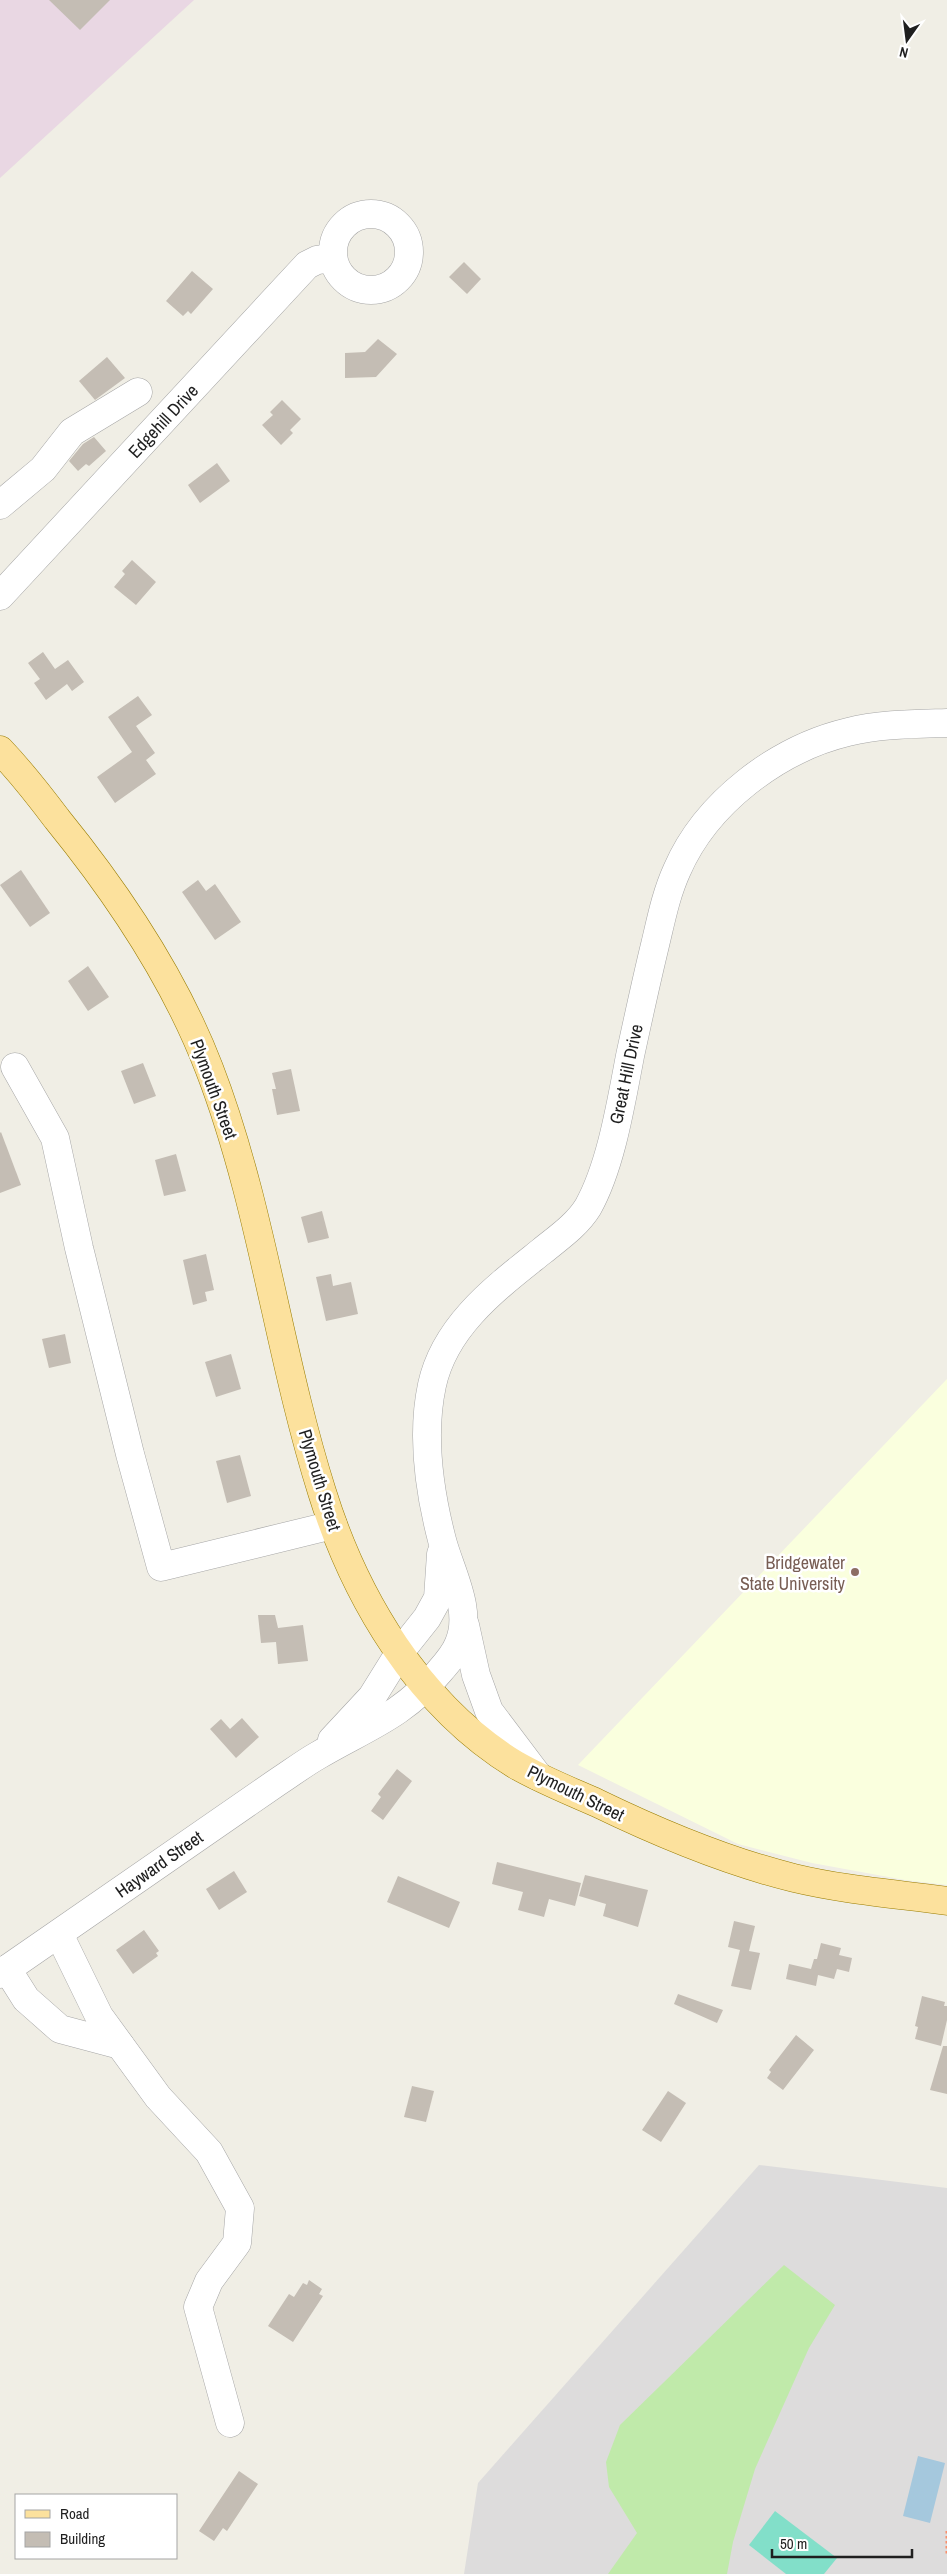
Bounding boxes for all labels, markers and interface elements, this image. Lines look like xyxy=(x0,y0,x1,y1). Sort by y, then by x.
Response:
north arrow xyxy=(882,15,932,65)
text: N xyxy=(898,43,910,62)
street label: Edgehill Drive xyxy=(122,379,204,463)
street label: Great Hill Drive xyxy=(603,1022,649,1126)
street label: Plymouth Street xyxy=(184,1035,244,1143)
street label: Plymouth Street xyxy=(293,1426,347,1534)
place label: Bridgewater State University xyxy=(740,1550,846,1596)
marker: Bridgewater State University xyxy=(849,1566,861,1578)
street label: Plymouth Street xyxy=(523,1759,629,1827)
street label: Hayward Street xyxy=(110,1825,208,1903)
legend xyxy=(15,2494,178,2559)
text: Road xyxy=(60,2503,89,2524)
scale bar xyxy=(772,2526,912,2558)
text: Building xyxy=(60,2528,105,2549)
text: 50 m xyxy=(780,2533,807,2554)

